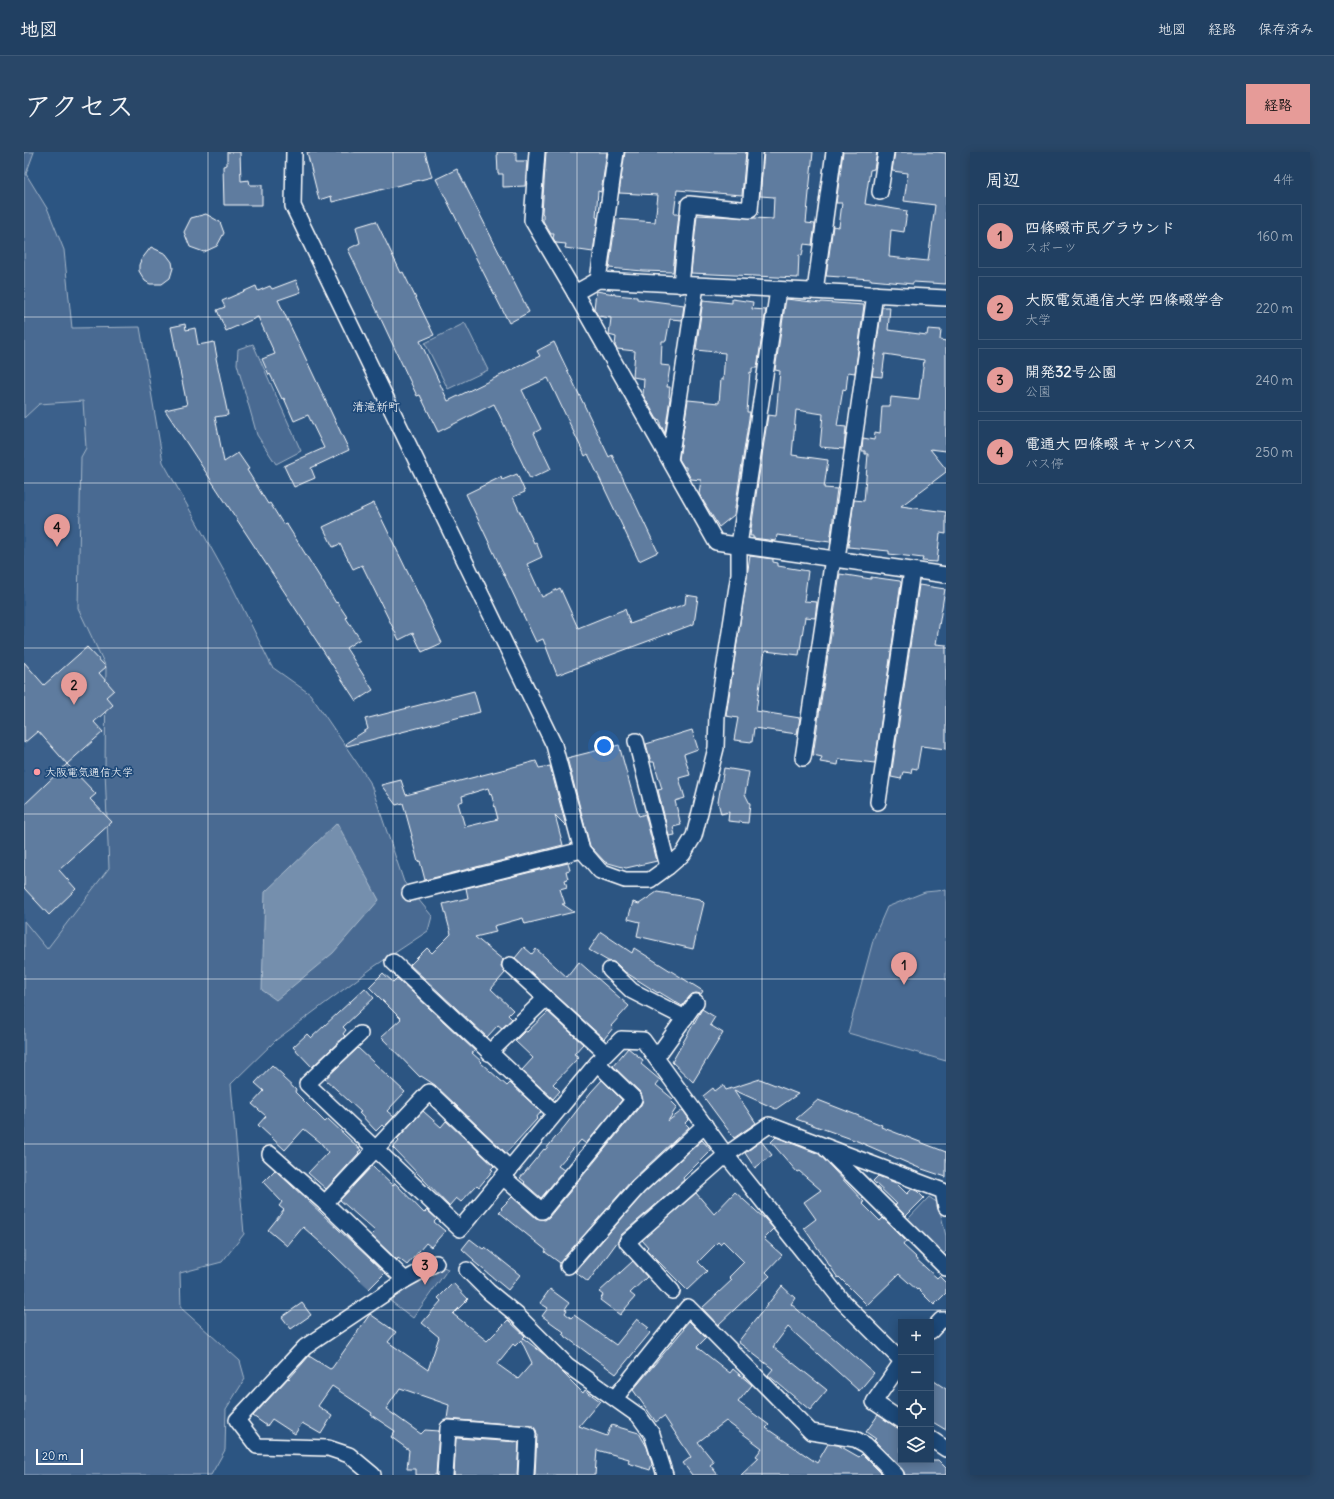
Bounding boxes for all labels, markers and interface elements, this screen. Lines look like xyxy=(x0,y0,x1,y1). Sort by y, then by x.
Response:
text: 地図 xyxy=(20,17,58,41)
text: 地図 xyxy=(1158,20,1186,38)
text: 経路 xyxy=(1208,20,1236,38)
text: 保存済み xyxy=(1258,20,1314,38)
button: 経路 xyxy=(1246,84,1310,124)
text: アクセス xyxy=(24,88,134,124)
text: 周辺 xyxy=(986,169,1020,191)
text: 4件 xyxy=(1273,171,1294,188)
text: 四條畷市民グラウンド xyxy=(1025,218,1175,237)
text: 1 xyxy=(997,228,1003,245)
text: 160 m xyxy=(1257,228,1293,245)
text: スポーツ xyxy=(1025,239,1077,256)
text: 大阪電気通信大学 四條畷学舎 xyxy=(1025,290,1224,309)
text: 2 xyxy=(996,300,1004,317)
text: 220 m xyxy=(1256,300,1293,317)
text: 大学 xyxy=(1025,311,1051,328)
text: 開発32号公園 xyxy=(1025,362,1117,381)
text: 3 xyxy=(996,372,1004,389)
text: 240 m xyxy=(1256,372,1293,389)
text: 公園 xyxy=(1025,383,1051,400)
district label: 清滝新町 xyxy=(352,399,400,414)
text: 電通大 四條畷 キャンパス xyxy=(1025,434,1197,453)
text: 4 xyxy=(996,444,1004,461)
text: 250 m xyxy=(1255,444,1293,461)
text: バス停 xyxy=(1025,455,1064,472)
pin: 4 xyxy=(44,514,70,547)
pin: 2 xyxy=(61,672,87,705)
your location xyxy=(594,736,614,756)
place label: 大阪電気通信大学 xyxy=(45,765,133,779)
marker: 大阪電気通信大学 xyxy=(32,767,42,777)
pin: 1 xyxy=(891,952,917,985)
pin: 3 xyxy=(412,1252,438,1285)
map controls xyxy=(898,1319,934,1463)
button: + xyxy=(898,1319,934,1355)
button: − xyxy=(898,1355,934,1391)
button: locate xyxy=(898,1391,934,1427)
button: layers xyxy=(898,1427,934,1463)
scale bar xyxy=(36,1447,83,1466)
text: 20 m xyxy=(42,1449,68,1463)

